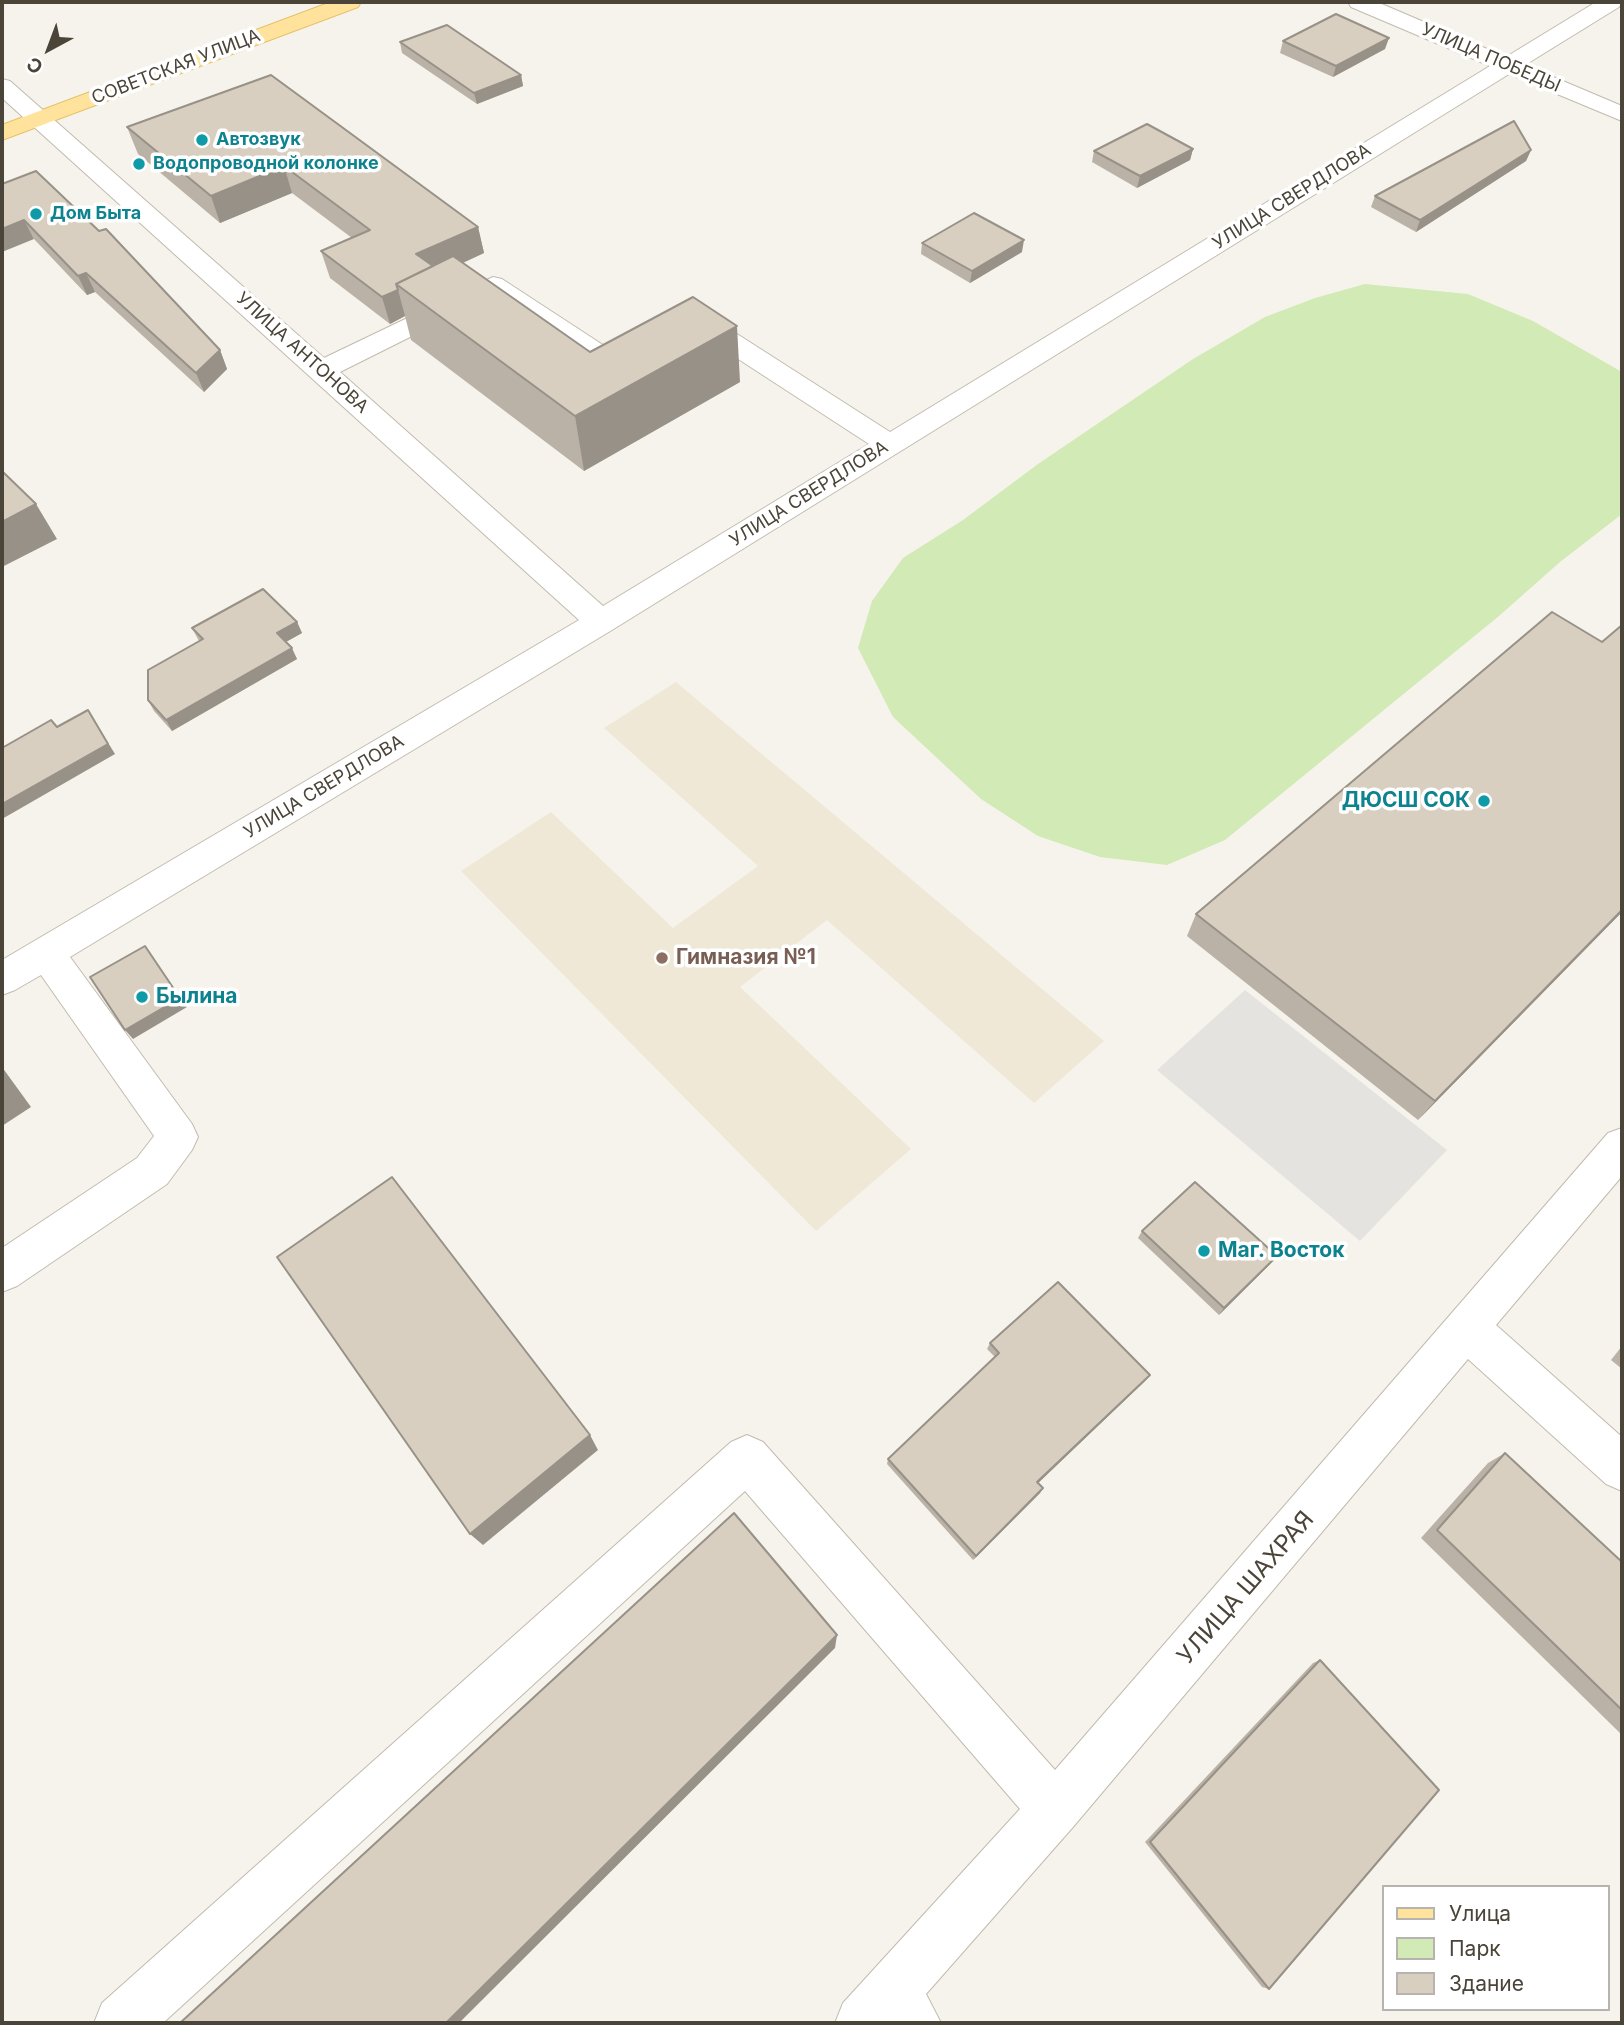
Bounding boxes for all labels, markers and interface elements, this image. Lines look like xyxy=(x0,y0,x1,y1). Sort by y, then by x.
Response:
north arrow xyxy=(14,14,84,84)
street label: УЛИЦА ПОБЕДЫ xyxy=(1418,19,1564,97)
street label: СОВЕТСКАЯ УЛИЦА xyxy=(89,25,263,109)
text: С xyxy=(22,52,48,79)
place label: Автозвук xyxy=(216,129,301,151)
marker: Автозвук xyxy=(194,132,210,148)
street label: УЛИЦА СВЕРДЛОВА xyxy=(1209,139,1375,255)
place label: Водопроводной колонке xyxy=(153,153,379,175)
marker: Водопроводной колонке xyxy=(131,156,147,172)
place label: Дом Быта xyxy=(50,203,141,225)
marker: Дом Быта xyxy=(28,206,44,222)
street label: УЛИЦА АНТОНОВА xyxy=(231,288,373,418)
street label: УЛИЦА СВЕРДЛОВА xyxy=(726,436,892,552)
street label: УЛИЦА СВЕРДЛОВА xyxy=(240,731,408,843)
place label: ДЮСШ СОК xyxy=(1342,788,1470,814)
marker: ДЮСШ СОК xyxy=(1476,793,1492,809)
place label: Гимназия №1 xyxy=(676,945,816,971)
marker: Гимназия №1 xyxy=(654,950,670,966)
place label: Былина xyxy=(156,984,238,1010)
marker: Былина xyxy=(134,989,150,1005)
place label: Маг. Восток xyxy=(1218,1238,1344,1264)
marker: Маг. Восток xyxy=(1196,1243,1212,1259)
street label: УЛИЦА ШАХРАЯ xyxy=(1172,1506,1320,1670)
legend xyxy=(1382,1885,1610,2011)
text: Улица xyxy=(1449,1901,1511,1926)
text: Парк xyxy=(1449,1936,1501,1961)
text: Здание xyxy=(1449,1971,1524,1996)

